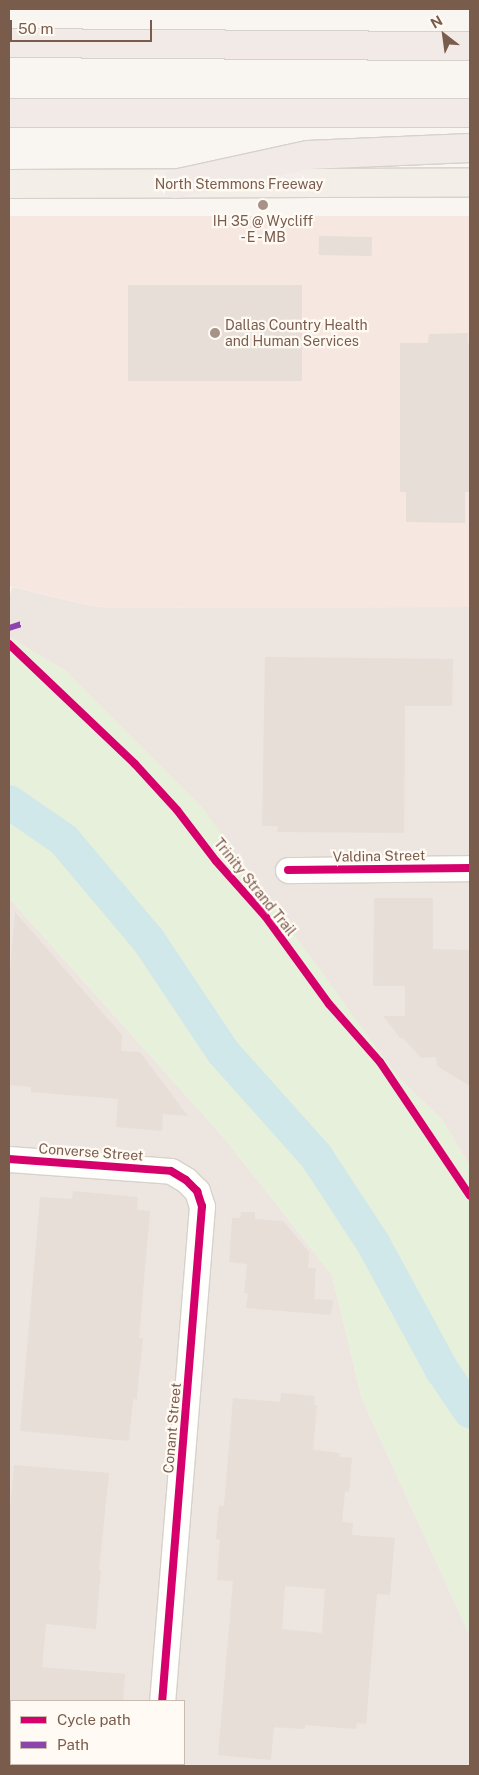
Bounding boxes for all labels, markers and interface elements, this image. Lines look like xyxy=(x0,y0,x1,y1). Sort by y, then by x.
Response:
scale bar xyxy=(12,10,155,42)
north arrow xyxy=(419,10,469,60)
text: N xyxy=(428,12,445,32)
text: 50 m xyxy=(18,20,53,37)
street label: North Stemmons Freeway xyxy=(155,176,323,192)
marker: IH 35 @ Wycliff - E - MB xyxy=(257,199,269,211)
place label: IH 35 @ Wycliff - E - MB xyxy=(213,213,313,246)
place label: Dallas Country Health and Human Services xyxy=(225,317,368,350)
marker: Dallas Country Health and Human Services xyxy=(209,327,221,339)
street label: Trinity Strand Trail xyxy=(210,835,300,939)
street label: Valdina Street xyxy=(333,847,425,865)
street label: Converse Street xyxy=(38,1140,144,1164)
street label: Conant Street xyxy=(160,1382,184,1474)
legend xyxy=(10,1700,185,1765)
text: Cycle path xyxy=(57,1711,131,1728)
text: Path xyxy=(57,1736,89,1753)

